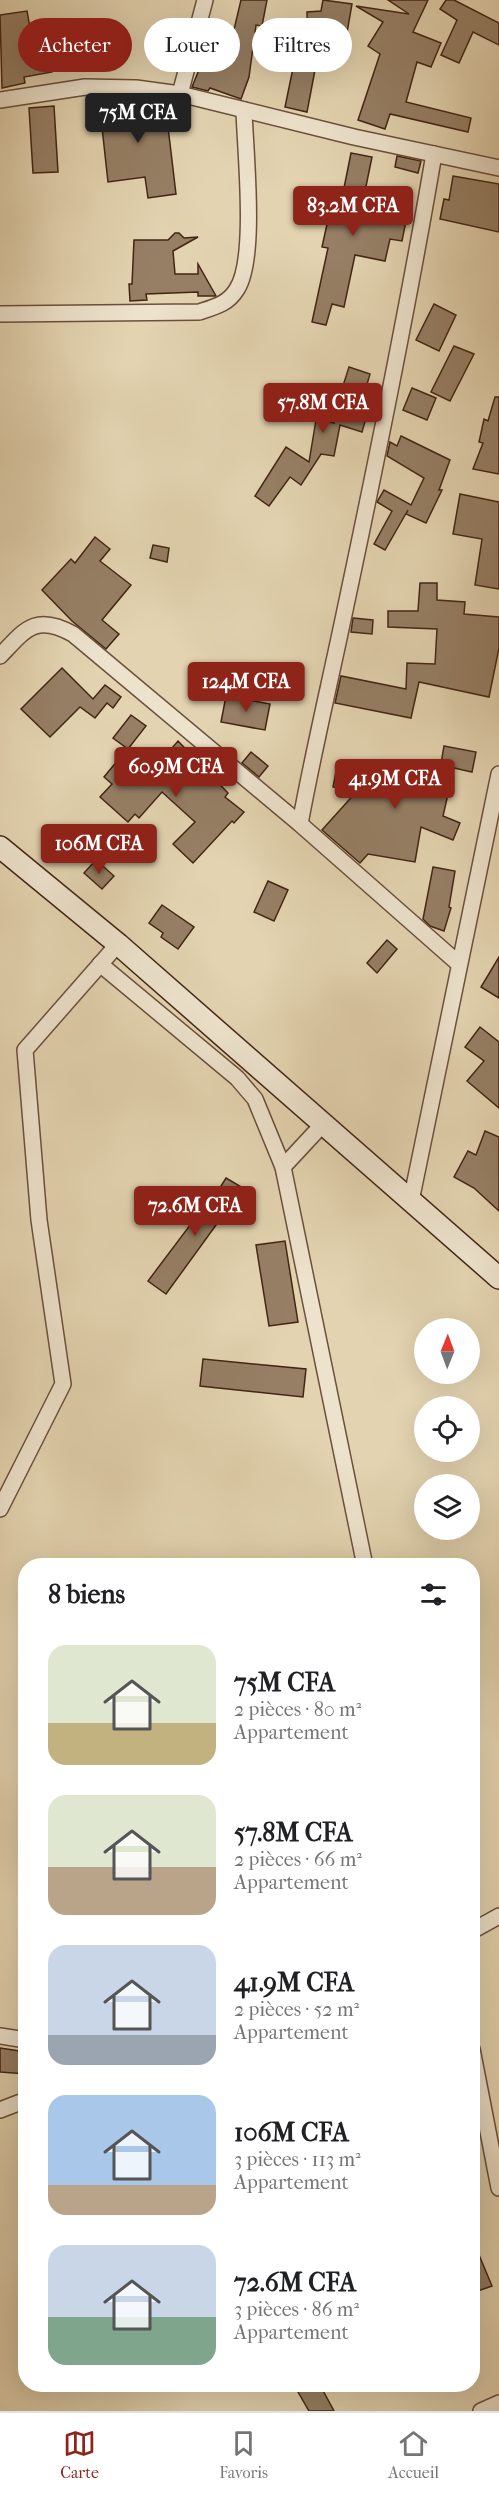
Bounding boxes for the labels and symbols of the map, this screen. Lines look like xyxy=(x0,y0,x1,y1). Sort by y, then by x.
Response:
pin: 75M CFA xyxy=(83,93,193,144)
pin: 83.2M CFA xyxy=(284,186,422,237)
pin: 57.8M CFA xyxy=(254,383,392,434)
pin: 124M CFA xyxy=(184,662,308,713)
pin: 60.9M CFA xyxy=(107,747,245,798)
pin: 41.9M CFA xyxy=(326,759,464,810)
pin: 106M CFA xyxy=(37,824,161,875)
pin: 72.6M CFA xyxy=(126,1186,264,1237)
north arrow xyxy=(414,1318,480,1384)

